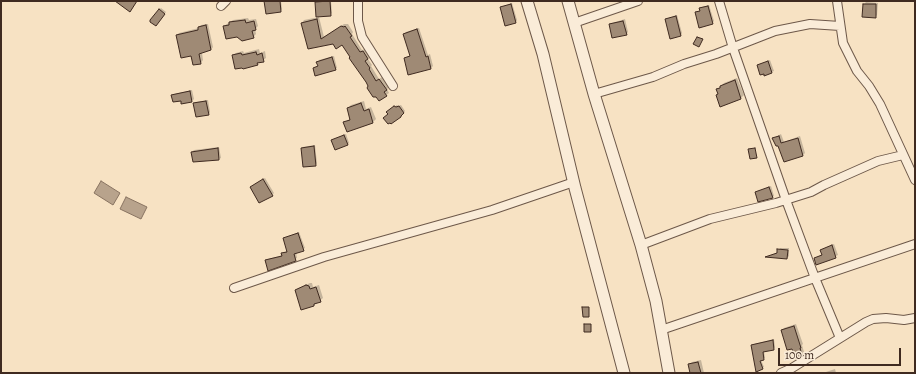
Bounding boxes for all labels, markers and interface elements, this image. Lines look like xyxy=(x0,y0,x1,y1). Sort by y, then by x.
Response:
scale bar xyxy=(780,340,903,366)
text: 100 m xyxy=(785,347,814,363)

